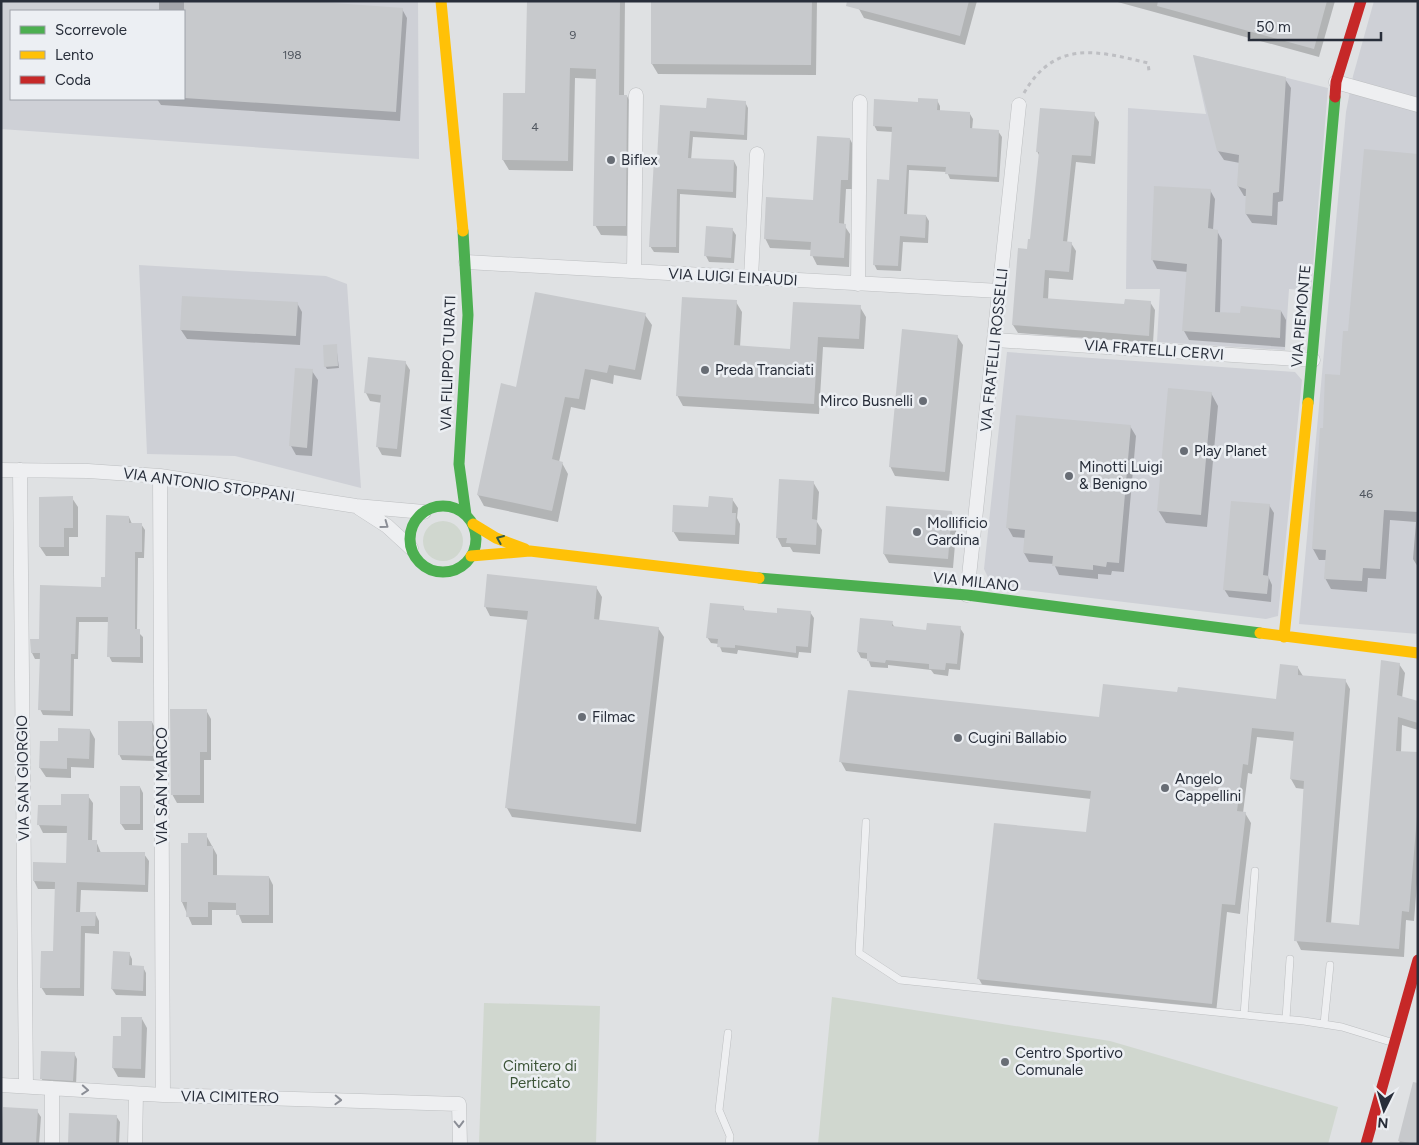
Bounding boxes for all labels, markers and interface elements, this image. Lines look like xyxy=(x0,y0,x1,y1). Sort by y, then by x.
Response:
legend xyxy=(10,10,185,100)
scale bar xyxy=(1249,10,1382,42)
text: 50 m xyxy=(1256,18,1291,36)
text: Scorrevole xyxy=(55,21,127,39)
house number: 9 xyxy=(570,28,577,42)
text: Lento xyxy=(55,46,94,64)
house number: 198 xyxy=(282,48,302,62)
text: Coda xyxy=(55,71,91,89)
house number: 4 xyxy=(531,120,539,134)
place label: Biflex xyxy=(621,151,658,169)
marker: Biflex xyxy=(605,154,617,166)
street label: VIA PIEMONTE xyxy=(1288,264,1314,368)
street label: VIA LUIGI EINAUDI xyxy=(668,265,798,289)
street label: VIA FRATELLI ROSSELLI xyxy=(976,267,1012,433)
street label: VIA FILIPPO TURATI xyxy=(437,295,459,431)
street label: VIA FRATELLI CERVI xyxy=(1084,336,1224,364)
place label: Preda Tranciati xyxy=(715,361,814,379)
marker: Preda Tranciati xyxy=(699,364,711,376)
place label: Mirco Busnelli xyxy=(820,392,913,410)
marker: Mirco Busnelli xyxy=(917,395,929,407)
place label: Play Planet xyxy=(1194,442,1267,460)
marker: Play Planet xyxy=(1178,445,1190,457)
place label: Minotti Luigi & Benigno xyxy=(1079,458,1163,493)
street label: VIA ANTONIO STOPPANI xyxy=(122,464,296,506)
marker: Minotti Luigi & Benigno xyxy=(1063,470,1075,482)
house number: 46 xyxy=(1359,487,1373,501)
place label: Mollificio Gardina xyxy=(927,514,988,549)
one-way arrow xyxy=(379,519,389,528)
marker: Mollificio Gardina xyxy=(911,526,923,538)
one-way arrow xyxy=(497,535,505,545)
street label: VIA MILANO xyxy=(932,569,1020,595)
place label: Filmac xyxy=(592,708,635,726)
marker: Filmac xyxy=(576,711,588,723)
street label: VIA SAN GIORGIO xyxy=(13,715,33,841)
street label: VIA SAN MARCO xyxy=(153,727,171,845)
place label: Cugini Ballabio xyxy=(968,729,1067,747)
marker: Cugini Ballabio xyxy=(952,732,964,744)
place label: Angelo Cappellini xyxy=(1175,770,1241,805)
marker: Angelo Cappellini xyxy=(1159,782,1171,794)
place label: Centro Sportivo Comunale xyxy=(1015,1044,1123,1079)
marker: Centro Sportivo Comunale xyxy=(999,1056,1011,1068)
park label: Cimitero di Perticato xyxy=(503,1057,577,1092)
one-way arrow xyxy=(81,1085,89,1096)
north arrow xyxy=(1359,1085,1409,1135)
street label: VIA CIMITERO xyxy=(181,1087,279,1107)
one-way arrow xyxy=(334,1094,342,1105)
text: N xyxy=(1377,1114,1389,1131)
one-way arrow xyxy=(454,1120,464,1128)

